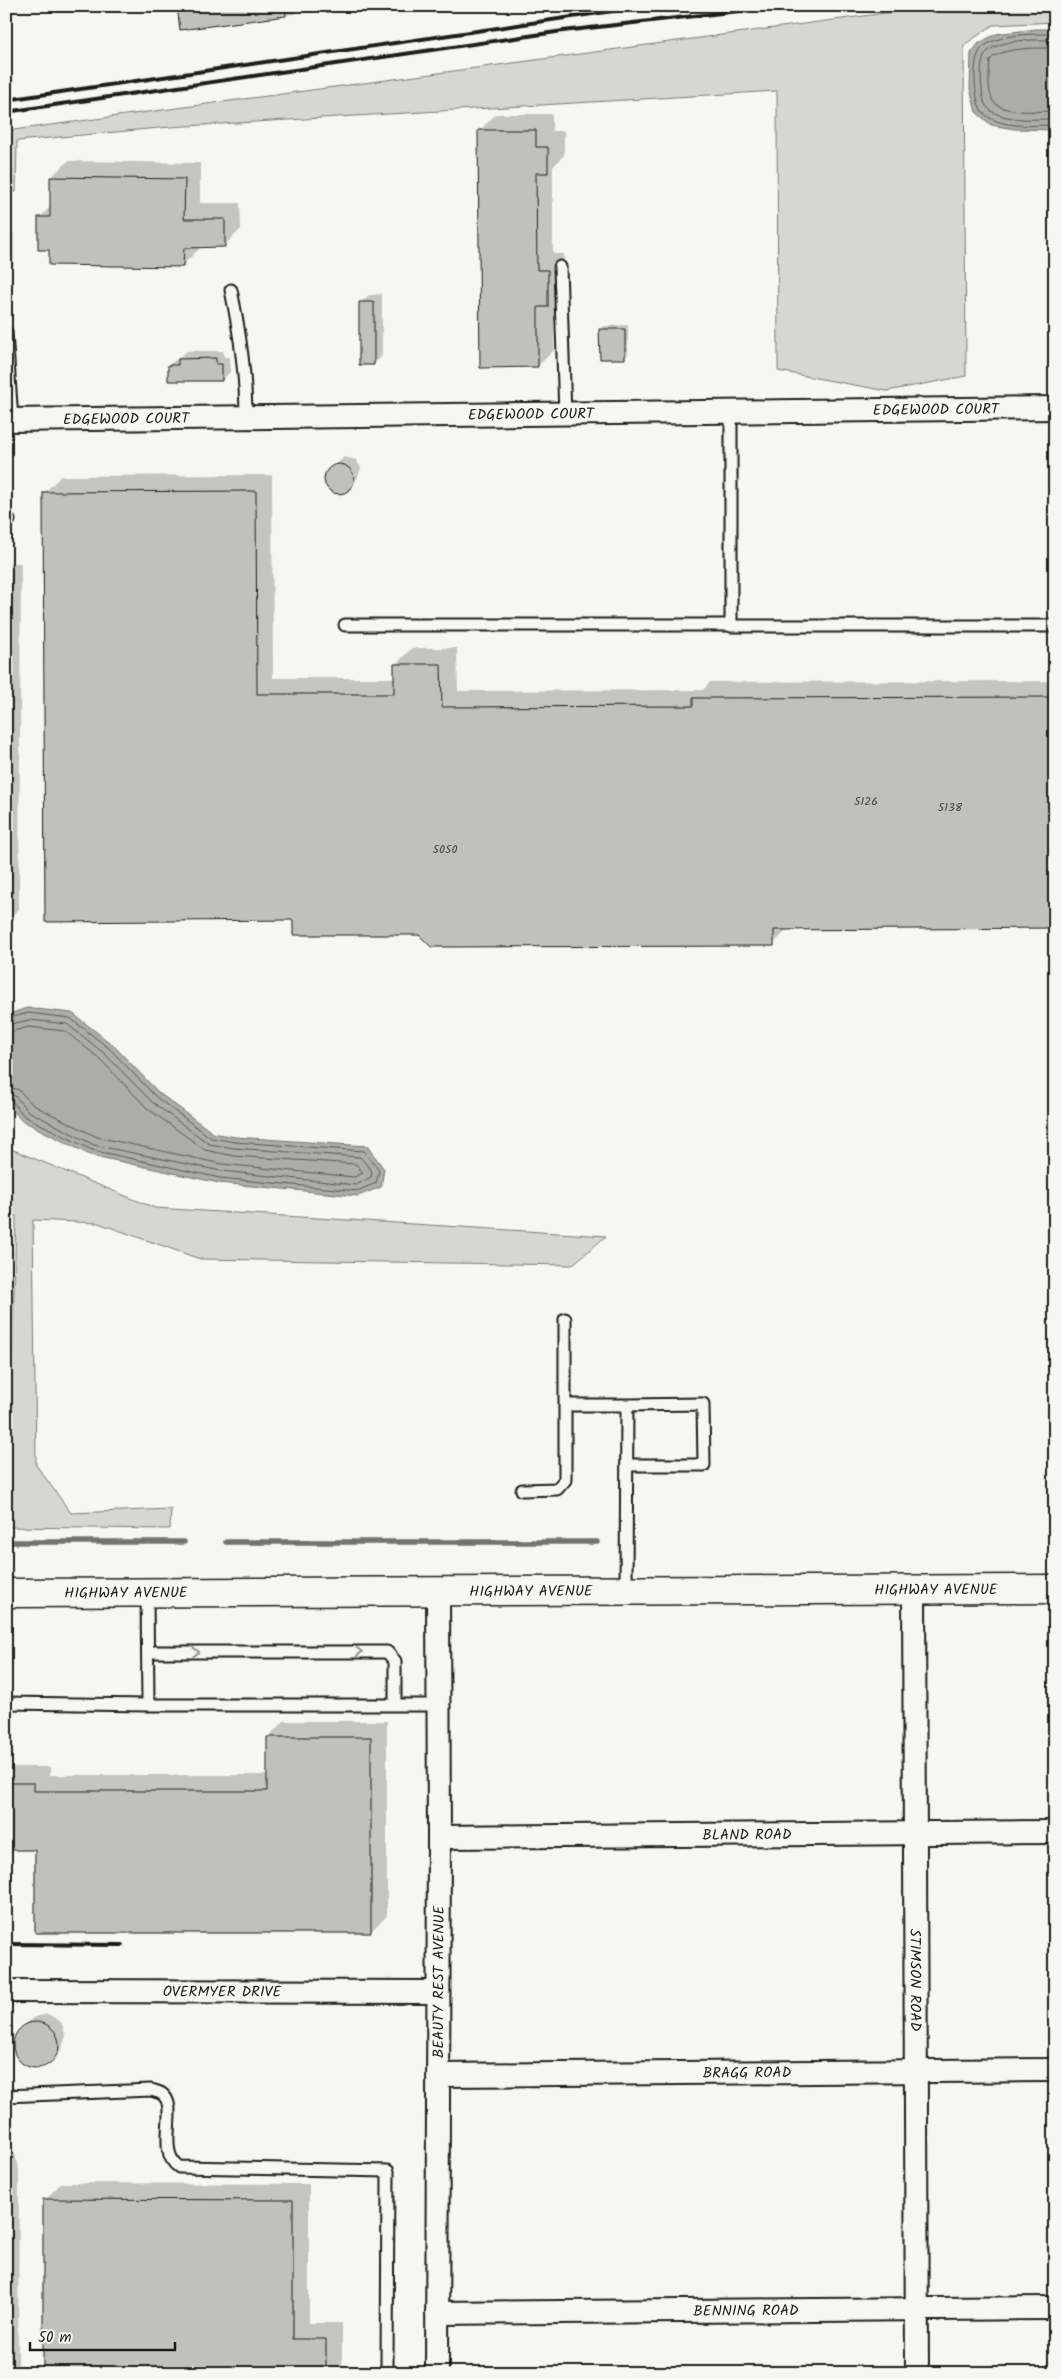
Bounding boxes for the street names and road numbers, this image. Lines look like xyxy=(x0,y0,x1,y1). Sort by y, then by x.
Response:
street label: EDGEWOOD COURT xyxy=(873,398,1001,423)
street label: EDGEWOOD COURT xyxy=(468,402,596,428)
street label: EDGEWOOD COURT xyxy=(63,407,191,432)
street label: HIGHWAY AVENUE xyxy=(874,1578,999,1603)
street label: HIGHWAY AVENUE xyxy=(469,1580,594,1604)
street label: HIGHWAY AVENUE xyxy=(64,1581,189,1606)
street label: BLAND ROAD xyxy=(702,1823,792,1848)
street label: BEAUTY REST AVENUE xyxy=(427,1904,452,2058)
street label: STIMSON ROAD xyxy=(902,1929,927,2032)
street label: OVERMYER DRIVE xyxy=(163,1980,283,2005)
street label: BRAGG ROAD xyxy=(703,2061,792,2086)
street label: BENNING ROAD xyxy=(693,2299,799,2324)

